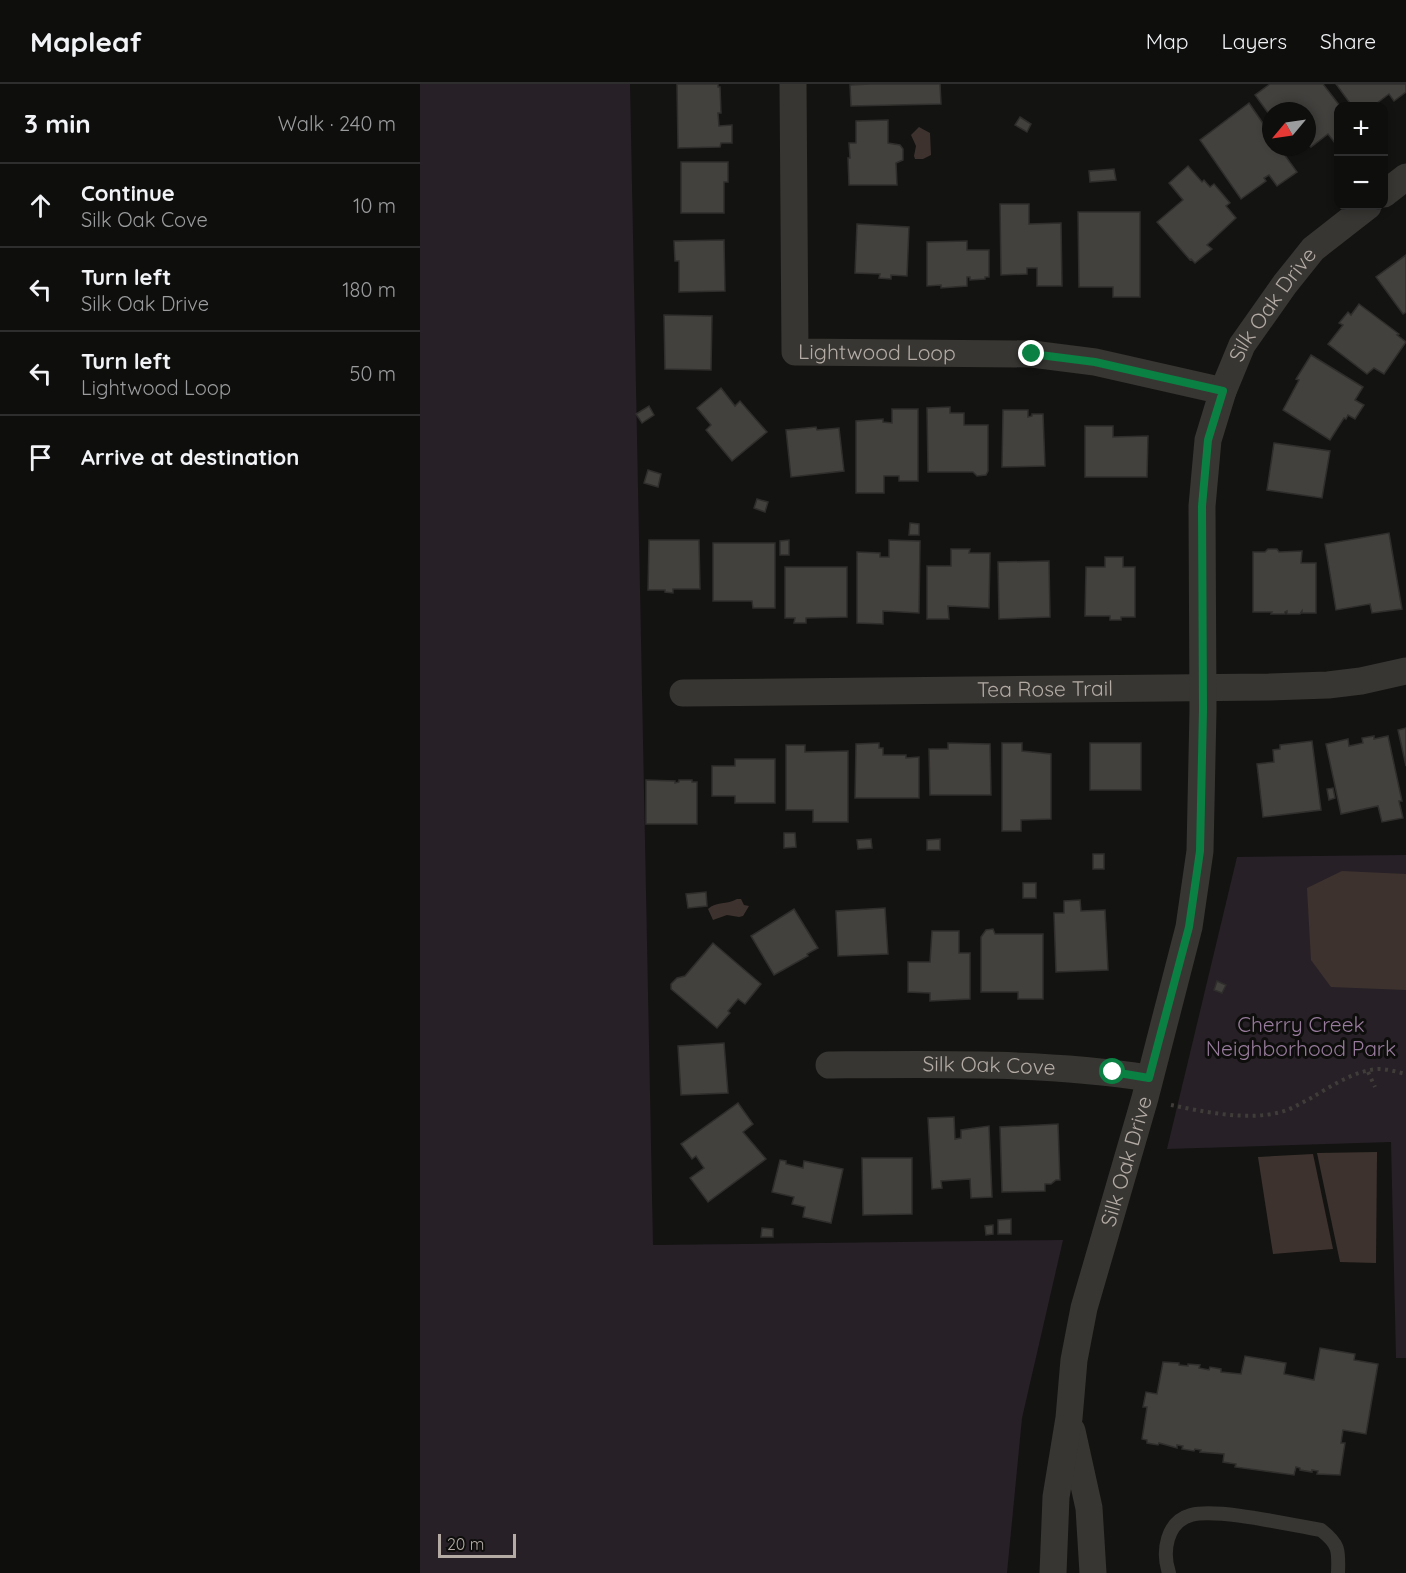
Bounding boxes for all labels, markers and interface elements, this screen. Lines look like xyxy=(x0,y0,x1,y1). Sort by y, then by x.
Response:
text: Mapleaf xyxy=(30,24,142,59)
text: Map xyxy=(1146,28,1189,54)
text: Layers xyxy=(1222,28,1287,54)
text: Share xyxy=(1320,28,1376,54)
north arrow xyxy=(1262,102,1316,156)
map controls xyxy=(1334,102,1388,210)
button: + xyxy=(1334,102,1388,156)
text: 3 min xyxy=(24,107,91,140)
text: Walk · 240 m xyxy=(278,111,396,136)
button: − xyxy=(1334,156,1388,210)
text: Continue xyxy=(81,179,175,207)
icon: ahead xyxy=(24,189,57,222)
text: 10 m xyxy=(353,193,396,218)
text: Silk Oak Cove xyxy=(81,207,208,232)
street label: Silk Oak Drive xyxy=(1223,242,1321,365)
text: Turn left xyxy=(81,263,171,291)
icon: left xyxy=(24,273,57,306)
text: 180 m xyxy=(342,277,396,302)
text: Silk Oak Drive xyxy=(81,291,209,316)
street label: Lightwood Loop xyxy=(798,338,956,365)
route end xyxy=(1018,340,1044,366)
text: Turn left xyxy=(81,347,171,375)
icon: left xyxy=(24,357,57,390)
text: 50 m xyxy=(350,361,396,386)
text: Lightwood Loop xyxy=(81,375,231,400)
icon: arrive xyxy=(24,441,57,474)
text: Arrive at destination xyxy=(81,443,299,471)
street label: Tea Rose Trail xyxy=(977,675,1113,702)
park label: Cherry Creek Neighborhood Park xyxy=(1206,1011,1396,1061)
street label: Silk Oak Cove xyxy=(922,1050,1056,1080)
route start xyxy=(1099,1058,1125,1084)
street label: Silk Oak Drive xyxy=(1094,1093,1157,1229)
scale bar xyxy=(438,1531,516,1558)
text: 20 m xyxy=(447,1534,484,1554)

